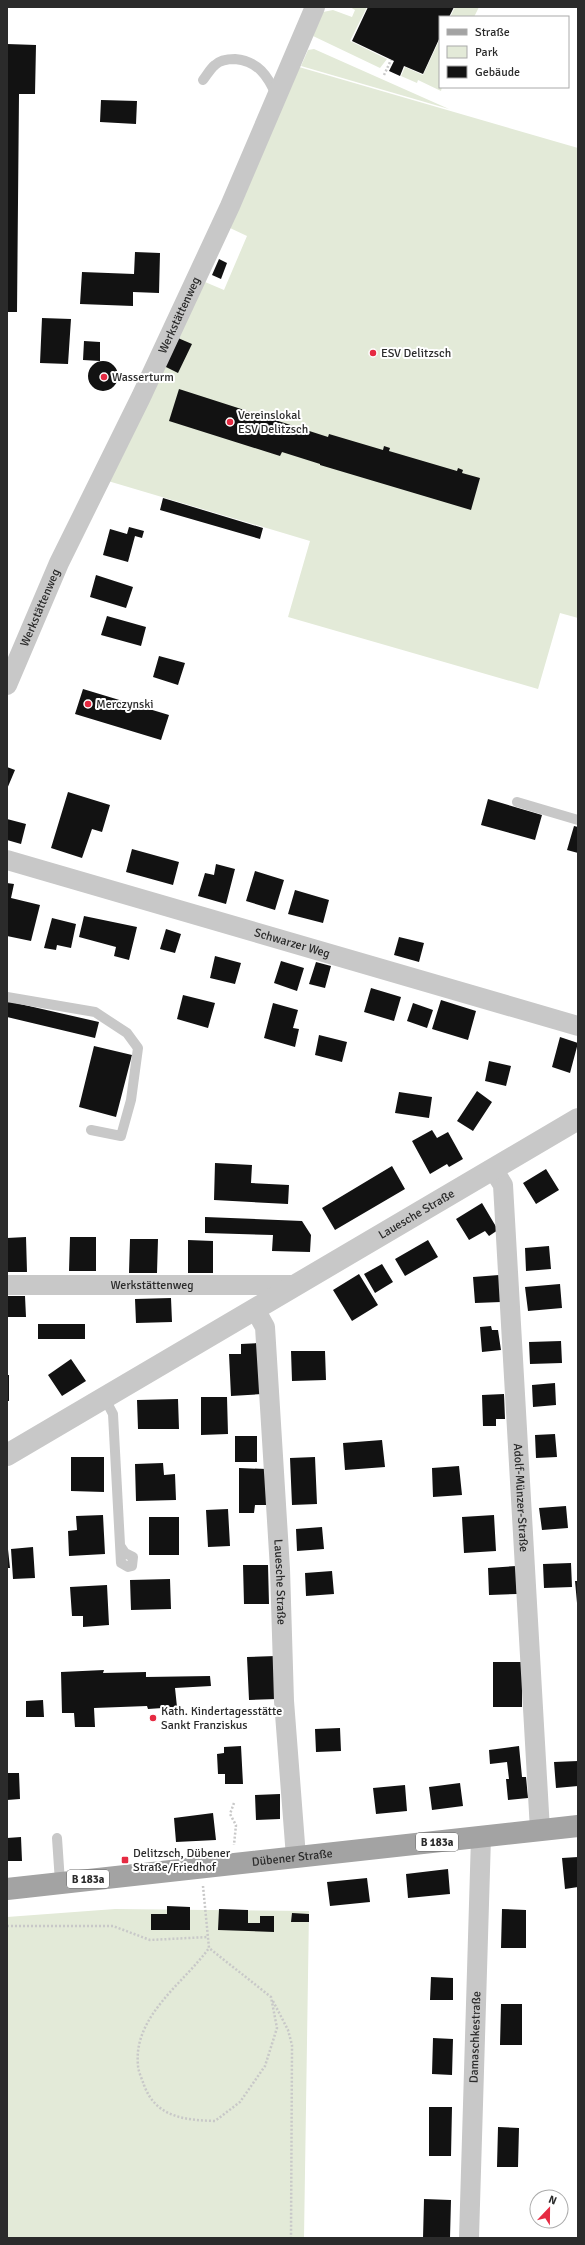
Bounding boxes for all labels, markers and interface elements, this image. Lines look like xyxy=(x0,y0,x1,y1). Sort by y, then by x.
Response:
legend xyxy=(439,16,569,88)
text: Straße xyxy=(475,25,510,40)
text: Park xyxy=(475,45,498,60)
text: Gebäude xyxy=(475,65,520,80)
street label: Werkstättenweg xyxy=(155,274,203,356)
place label: ESV Delitzsch xyxy=(381,346,451,361)
marker: ESV Delitzsch xyxy=(368,348,378,358)
place label: Wasserturm xyxy=(112,370,174,385)
marker: Wasserturm xyxy=(99,372,109,382)
place label: Vereinslokal ESV Delitzsch xyxy=(238,408,308,437)
marker: Vereinslokal ESV Delitzsch xyxy=(225,417,235,427)
street label: Werkstättenweg xyxy=(17,567,63,649)
place label: Merczynski xyxy=(96,697,154,712)
marker: Merczynski xyxy=(83,699,93,709)
street label: Schwarzer Weg xyxy=(253,925,332,961)
street label: Lauesche Straße xyxy=(376,1186,457,1242)
street label: Werkstättenweg xyxy=(110,1278,194,1293)
street label: Adolf-Münzer-Straße xyxy=(510,1443,532,1553)
street label: Lauesche Straße xyxy=(271,1539,289,1625)
place label: Kath. Kindertagesstätte Sankt Franziskus xyxy=(161,1704,282,1733)
marker: Kath. Kindertagesstätte Sankt Franziskus xyxy=(148,1713,158,1723)
road number: B 183a xyxy=(416,1833,458,1851)
place label: Delitzsch, Dübener Straße/Friedhof xyxy=(133,1846,231,1875)
street label: Dübener Straße xyxy=(251,1846,333,1869)
marker: Delitzsch, Dübener Straße/Friedhof xyxy=(120,1855,130,1865)
road number: B 183a xyxy=(67,1870,109,1888)
street label: Damaschkestraße xyxy=(466,1991,484,2083)
north arrow xyxy=(529,2189,569,2229)
text: N xyxy=(547,2193,559,2208)

